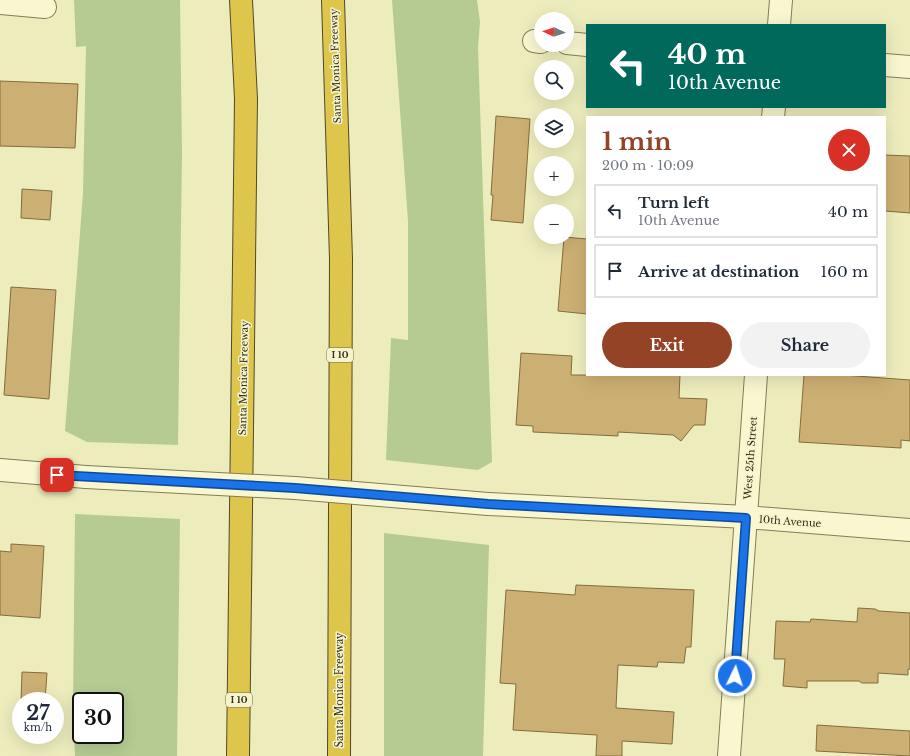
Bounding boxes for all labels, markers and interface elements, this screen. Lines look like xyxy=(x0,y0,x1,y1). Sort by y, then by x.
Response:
street label: Santa Monica Freeway xyxy=(327,8,344,124)
north arrow xyxy=(534,12,574,52)
map controls xyxy=(534,12,574,244)
text: 40 m xyxy=(668,37,746,72)
icon: left xyxy=(602,40,654,92)
button: search xyxy=(534,60,574,100)
text: 10th Avenue xyxy=(668,72,781,94)
button: layers xyxy=(534,108,574,148)
text: 1 min xyxy=(602,127,672,156)
button: close xyxy=(828,129,870,171)
button: + xyxy=(534,156,574,196)
text: 200 m · 10:09 xyxy=(602,157,694,174)
text: Turn left xyxy=(638,193,709,212)
icon: left xyxy=(604,200,626,222)
text: 40 m xyxy=(828,202,868,221)
button: − xyxy=(534,204,574,244)
text: 10th Avenue xyxy=(638,212,720,229)
icon: arrive xyxy=(604,260,626,282)
text: Arrive at destination xyxy=(638,262,799,281)
text: 160 m xyxy=(821,262,868,281)
street label: Santa Monica Freeway xyxy=(236,320,251,436)
button: Exit xyxy=(602,322,732,368)
button: Share xyxy=(740,322,870,368)
road number: I 10 xyxy=(327,348,353,362)
street label: West 25th Street xyxy=(741,416,760,501)
pin xyxy=(40,458,74,492)
icon: arrive xyxy=(46,464,68,486)
street label: 10th Avenue xyxy=(758,513,822,530)
street label: Santa Monica Freeway xyxy=(333,632,346,747)
position arrow xyxy=(714,655,756,697)
speed limit sign: 30 xyxy=(72,692,124,744)
road number: I 10 xyxy=(226,693,252,707)
text: 27 xyxy=(26,701,50,725)
text: km/h xyxy=(24,721,52,734)

